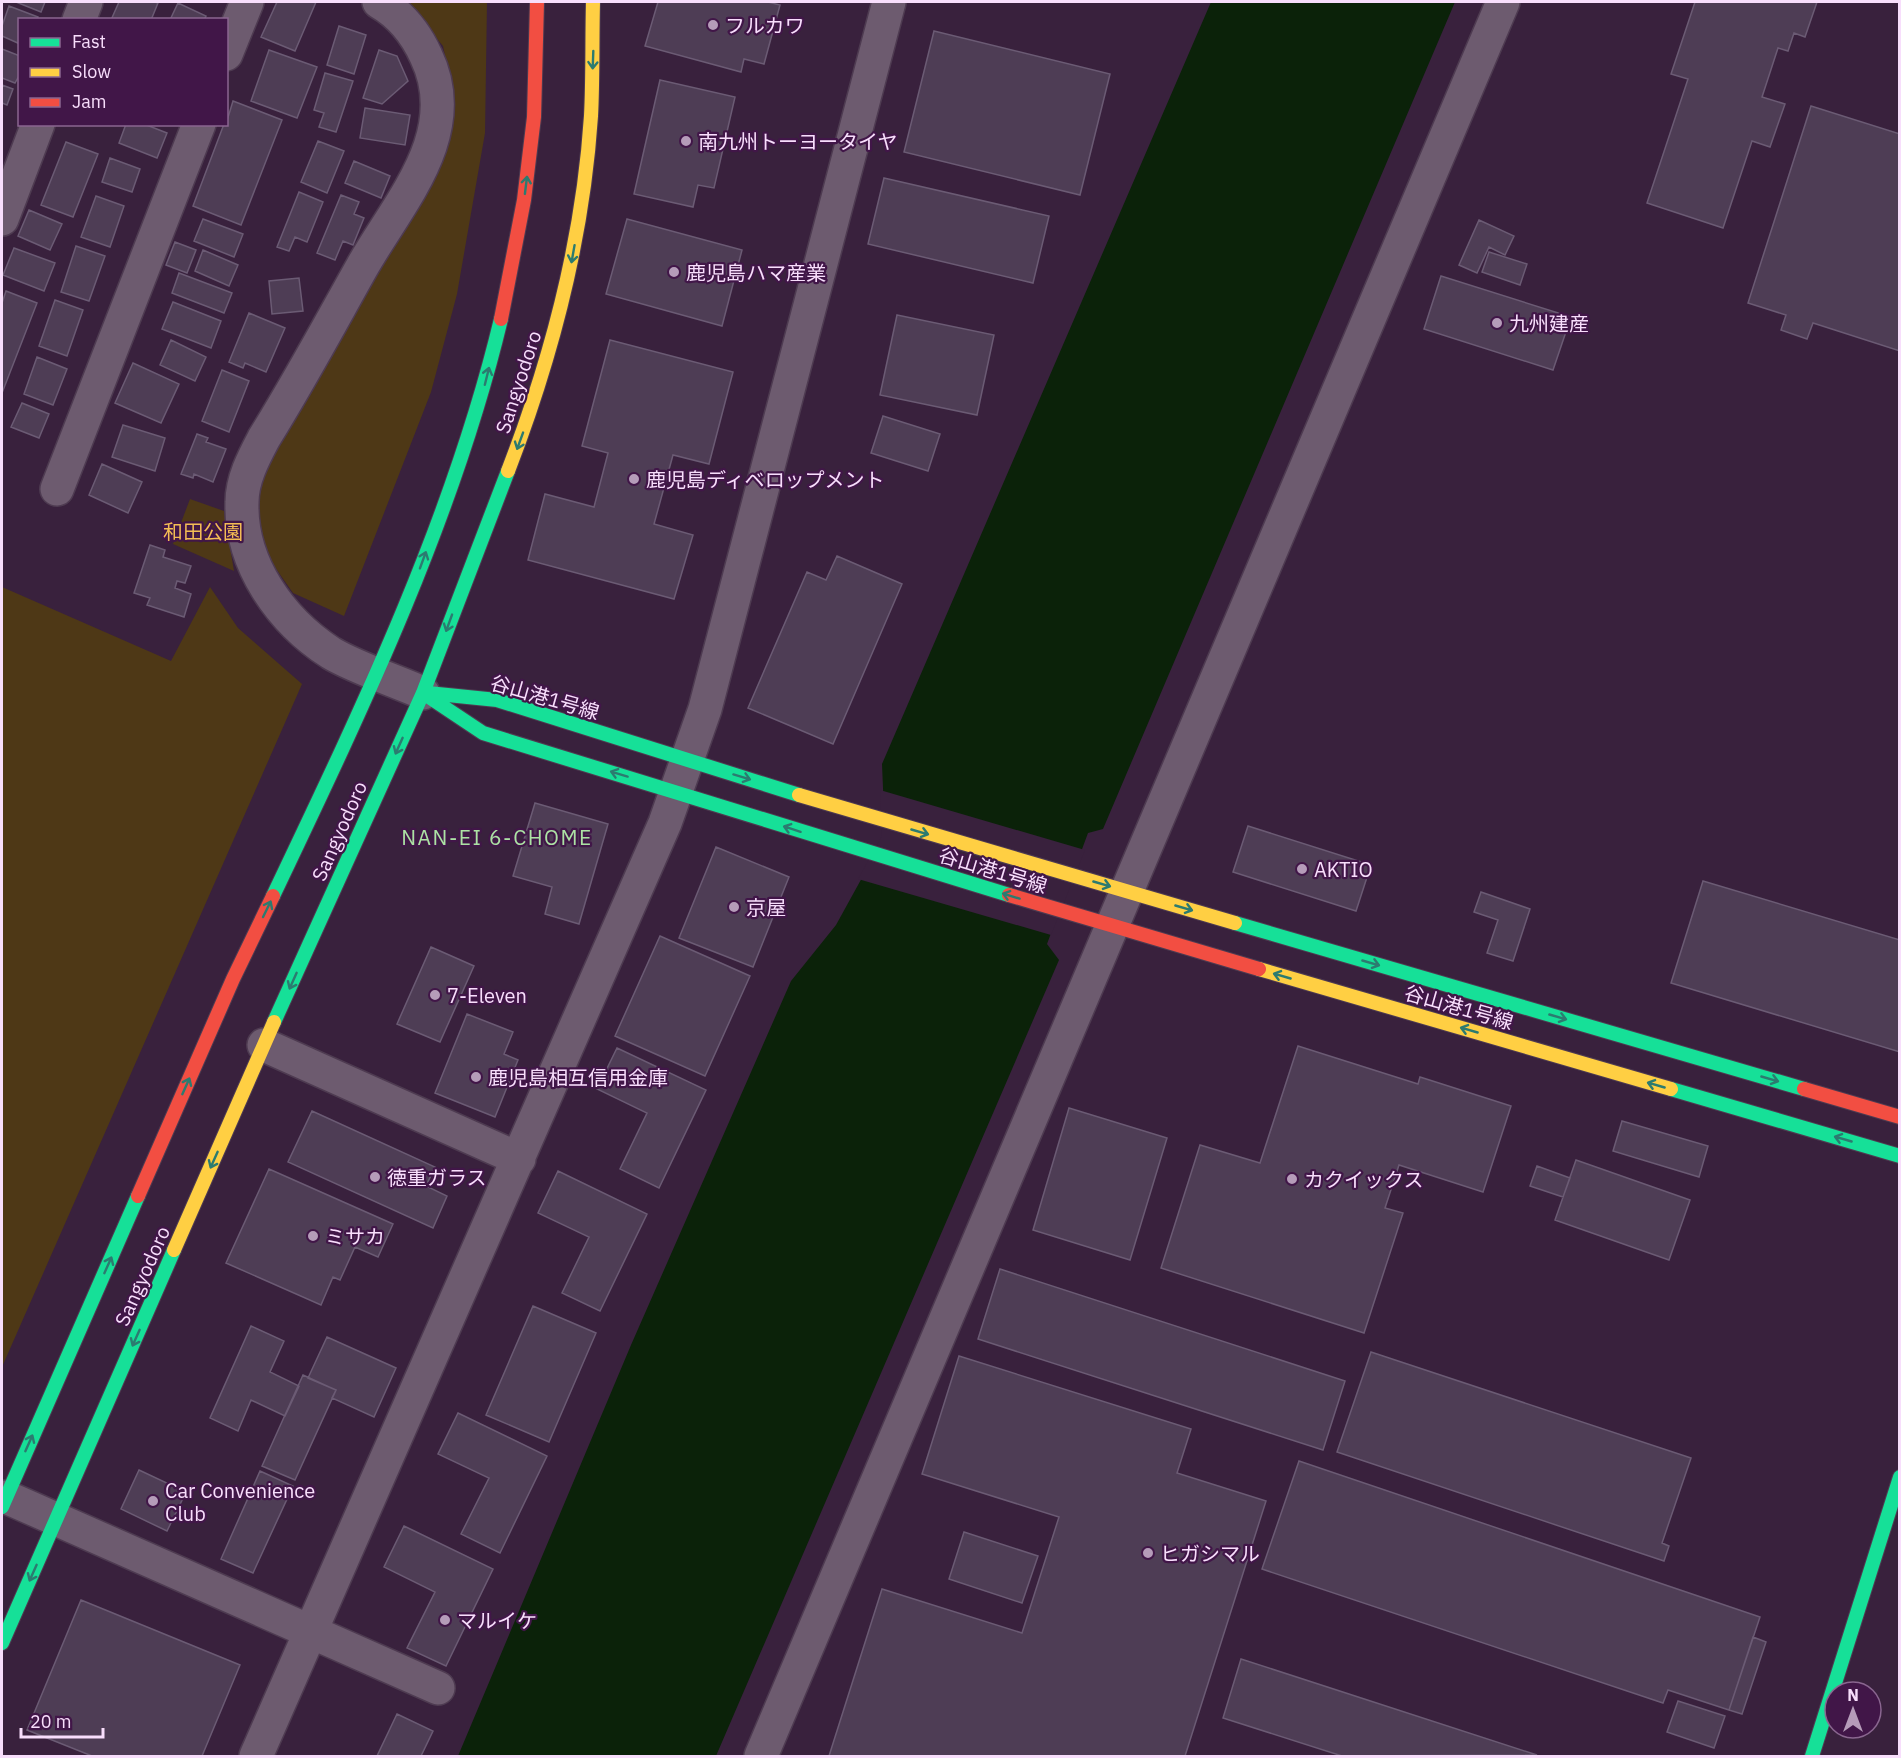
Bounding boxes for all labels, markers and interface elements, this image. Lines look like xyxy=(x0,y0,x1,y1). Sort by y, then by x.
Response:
place label: フルカワ xyxy=(725,12,804,39)
legend xyxy=(18,18,228,126)
marker: フルカワ xyxy=(706,18,720,32)
text: Fast xyxy=(72,30,106,53)
one-way arrow xyxy=(587,49,598,69)
text: Slow xyxy=(72,60,111,83)
text: Jam xyxy=(72,90,107,113)
place label: 南九州トーヨータイヤ xyxy=(698,128,897,155)
marker: 南九州トーヨータイヤ xyxy=(679,134,693,148)
one-way arrow xyxy=(521,176,532,195)
one-way arrow xyxy=(567,243,578,263)
place label: 鹿児島ハマ産業 xyxy=(686,259,826,286)
marker: 鹿児島ハマ産業 xyxy=(667,265,681,279)
place label: 九州建産 xyxy=(1509,310,1589,337)
marker: 九州建産 xyxy=(1490,316,1504,330)
street label: Sangyodoro xyxy=(489,327,547,437)
one-way arrow xyxy=(482,367,494,386)
one-way arrow xyxy=(514,431,525,450)
place label: 鹿児島ディベロップメント xyxy=(646,466,885,493)
marker: 鹿児島ディベロップメント xyxy=(627,472,641,486)
park label: 和田公園 xyxy=(163,518,243,545)
one-way arrow xyxy=(418,551,429,570)
one-way arrow xyxy=(442,613,453,632)
street label: 谷山港1号線 xyxy=(487,669,603,725)
one-way arrow xyxy=(392,737,404,755)
one-way arrow xyxy=(610,768,629,779)
one-way arrow xyxy=(732,772,751,783)
street label: Sangyodoro xyxy=(305,777,373,885)
district label: NAN-EI 6-CHOME xyxy=(401,823,593,851)
one-way arrow xyxy=(783,823,802,834)
one-way arrow xyxy=(910,827,929,838)
street label: 谷山港1号線 xyxy=(935,841,1051,899)
place label: AKTIO xyxy=(1314,856,1373,883)
marker: AKTIO xyxy=(1295,862,1309,876)
one-way arrow xyxy=(1092,879,1111,891)
one-way arrow xyxy=(1002,890,1021,901)
place label: 京屋 xyxy=(746,894,786,921)
one-way arrow xyxy=(261,900,273,918)
marker: 京屋 xyxy=(727,900,741,914)
one-way arrow xyxy=(1174,903,1193,914)
one-way arrow xyxy=(1361,957,1380,969)
one-way arrow xyxy=(1273,969,1292,981)
one-way arrow xyxy=(286,972,298,990)
street label: 谷山港1号線 xyxy=(1401,979,1517,1035)
place label: 7-Eleven xyxy=(447,982,527,1009)
marker: 7-Eleven xyxy=(428,988,442,1002)
one-way arrow xyxy=(1548,1012,1567,1023)
one-way arrow xyxy=(1460,1024,1479,1035)
place label: 鹿児島相互信用金庫 xyxy=(488,1064,668,1091)
marker: 鹿児島相互信用金庫 xyxy=(469,1070,483,1084)
one-way arrow xyxy=(1761,1074,1780,1085)
one-way arrow xyxy=(181,1078,192,1096)
one-way arrow xyxy=(1647,1079,1666,1090)
one-way arrow xyxy=(1834,1133,1853,1144)
one-way arrow xyxy=(208,1150,219,1168)
place label: 徳重ガラス xyxy=(387,1164,487,1191)
place label: カクイックス xyxy=(1304,1166,1423,1193)
marker: 徳重ガラス xyxy=(368,1170,382,1184)
marker: カクイックス xyxy=(1285,1172,1299,1186)
street label: Sangyodoro xyxy=(108,1222,176,1330)
place label: ミサカ xyxy=(325,1223,385,1250)
marker: ミサカ xyxy=(306,1229,320,1243)
one-way arrow xyxy=(103,1256,114,1274)
one-way arrow xyxy=(130,1329,141,1347)
one-way arrow xyxy=(24,1435,36,1453)
place label: Car Convenience Club xyxy=(165,1477,315,1527)
marker: Car Convenience Club xyxy=(146,1494,160,1508)
place label: ヒガシマル xyxy=(1160,1540,1260,1567)
marker: ヒガシマル xyxy=(1141,1546,1155,1560)
one-way arrow xyxy=(26,1563,38,1581)
place label: マルイケ xyxy=(457,1607,537,1634)
marker: マルイケ xyxy=(438,1613,452,1627)
north arrow xyxy=(1823,1680,1883,1740)
text: N xyxy=(1847,1685,1859,1705)
scale bar xyxy=(21,1701,104,1739)
text: 20 m xyxy=(30,1710,72,1733)

